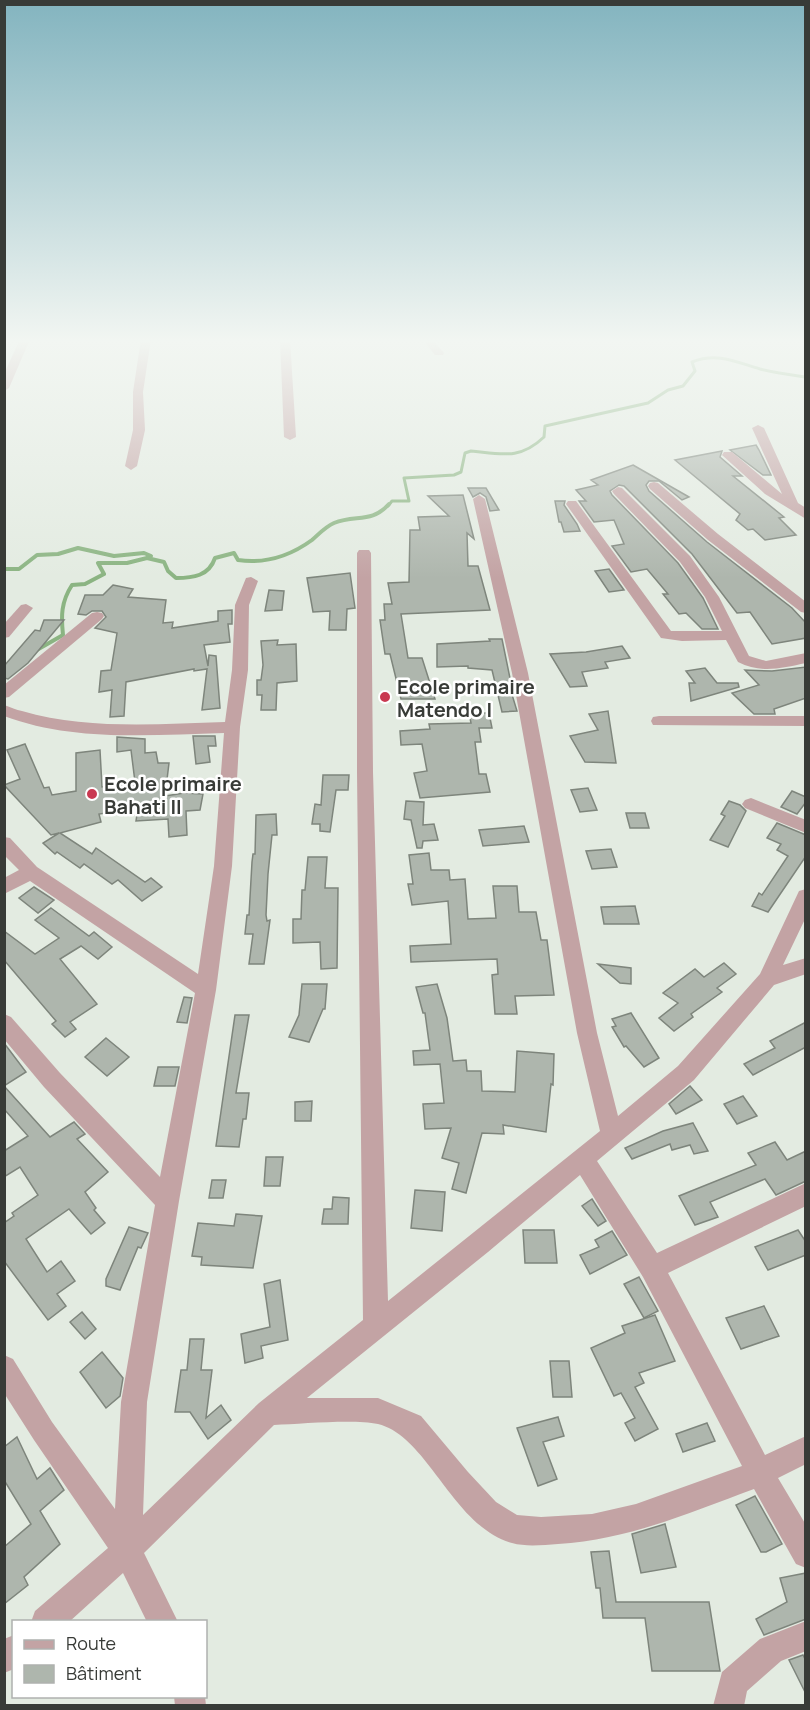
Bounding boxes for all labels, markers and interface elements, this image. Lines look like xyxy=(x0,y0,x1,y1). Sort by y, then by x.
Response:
place label: Ecole primaire Matendo I xyxy=(397,673,535,723)
marker: Ecole primaire Matendo I xyxy=(378,690,392,704)
place label: Ecole primaire Bahati II xyxy=(104,770,242,820)
marker: Ecole primaire Bahati II xyxy=(85,787,99,801)
legend xyxy=(12,1620,207,1698)
text: Route xyxy=(66,1631,116,1655)
text: Bâtiment xyxy=(66,1661,142,1685)

